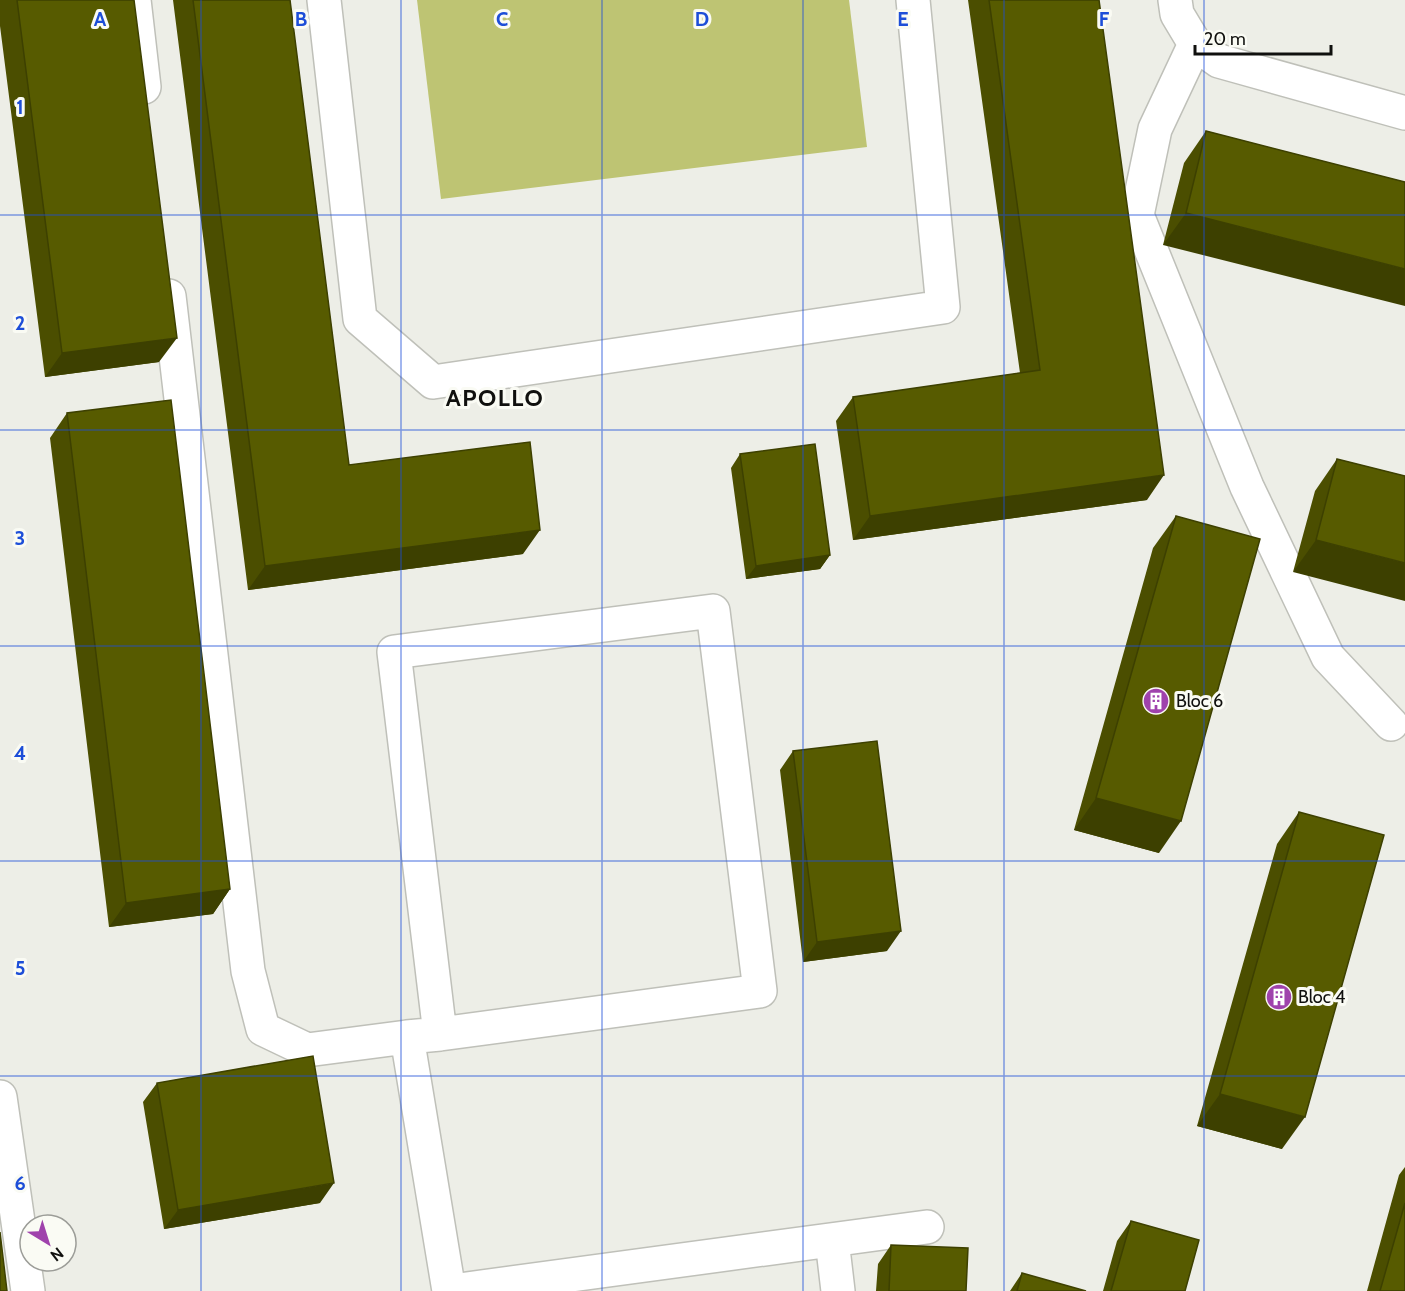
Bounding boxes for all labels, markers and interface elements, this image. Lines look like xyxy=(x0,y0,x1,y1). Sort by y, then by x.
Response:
text: A xyxy=(94,7,107,31)
text: B xyxy=(295,7,307,31)
text: C xyxy=(496,7,508,31)
text: D xyxy=(695,7,709,31)
text: E xyxy=(897,7,909,31)
text: F xyxy=(1099,7,1110,31)
scale bar xyxy=(1195,18,1332,56)
text: 20 m xyxy=(1204,28,1246,50)
text: 1 xyxy=(16,95,24,119)
text: 2 xyxy=(15,311,25,335)
district label: APOLLO xyxy=(446,383,544,412)
text: 3 xyxy=(15,526,25,550)
building icon: Bloc 6 xyxy=(1141,686,1171,716)
place label: Bloc 6 xyxy=(1176,690,1223,712)
text: 4 xyxy=(14,741,26,765)
text: 5 xyxy=(15,956,25,980)
building icon: Bloc 4 xyxy=(1264,982,1294,1012)
place label: Bloc 4 xyxy=(1298,986,1345,1008)
text: 6 xyxy=(14,1171,26,1195)
north arrow xyxy=(18,1213,78,1273)
text: N xyxy=(47,1243,67,1265)

